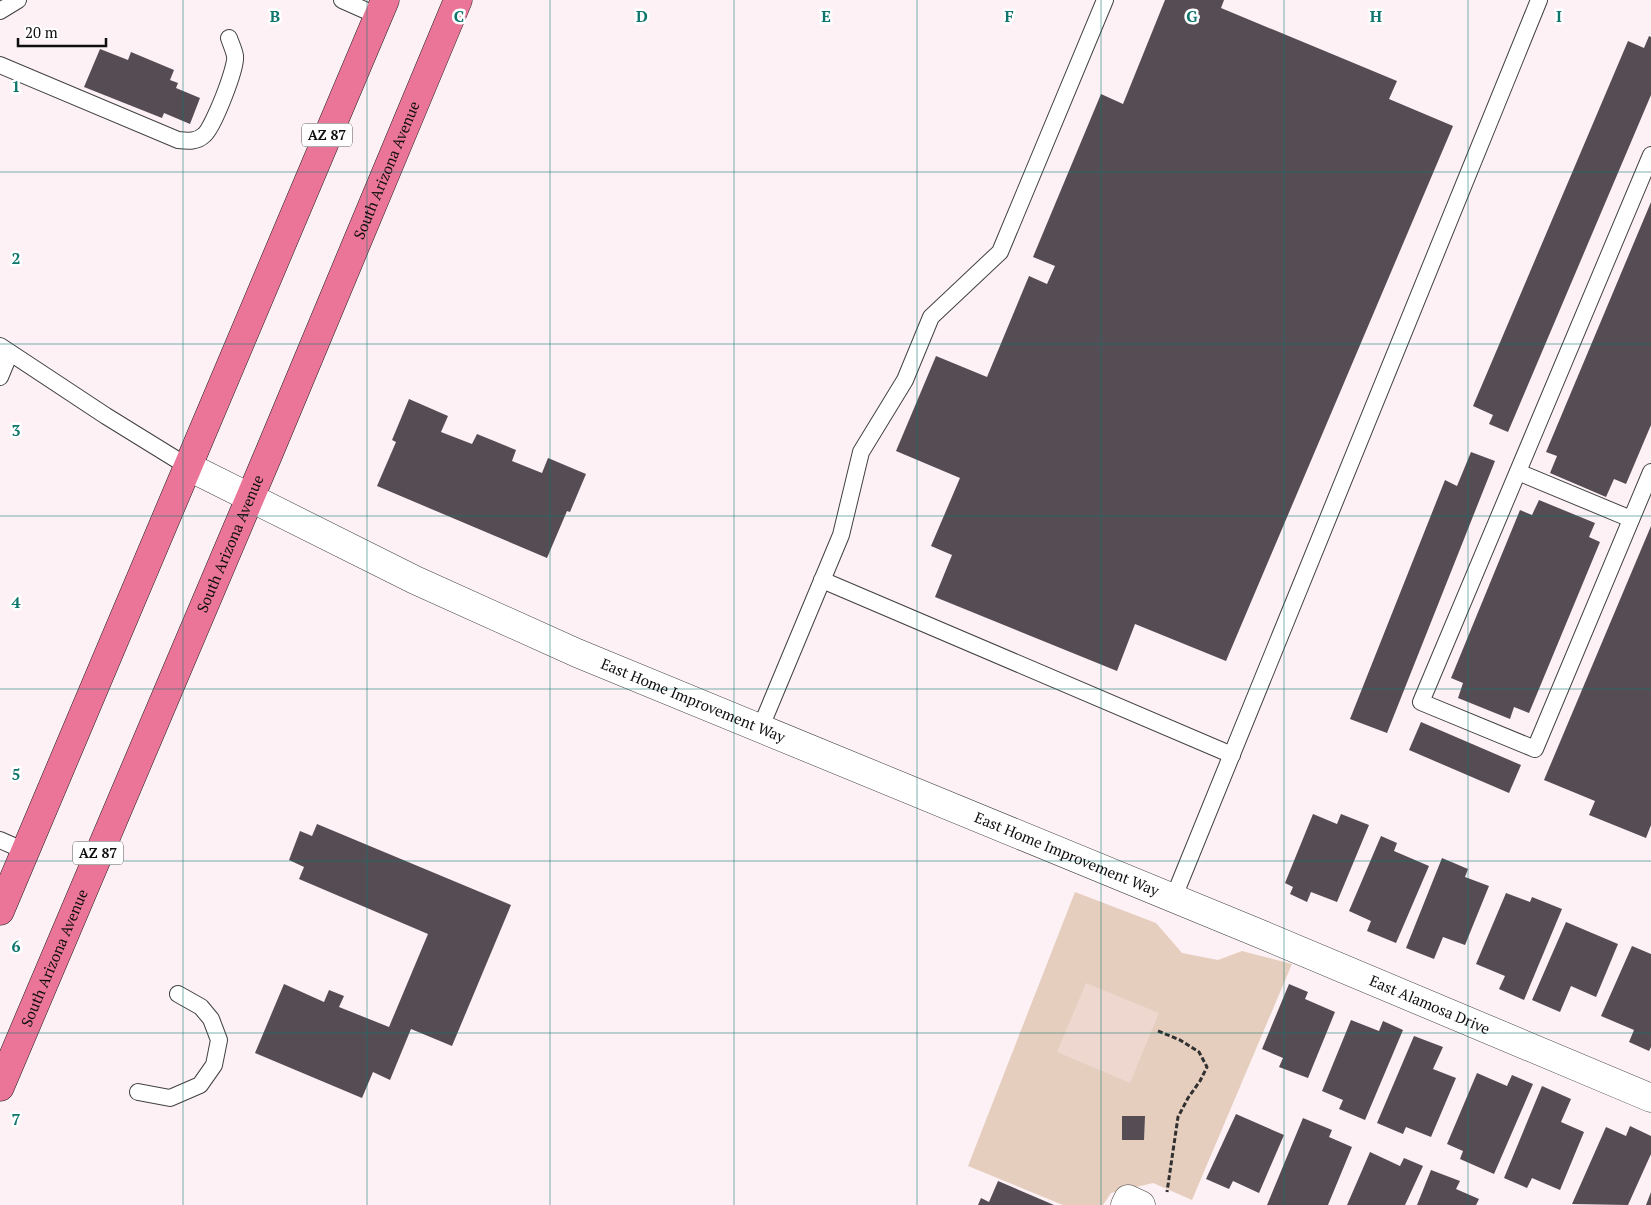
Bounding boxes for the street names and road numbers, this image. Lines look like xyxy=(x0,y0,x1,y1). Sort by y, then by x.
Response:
street label: South Arizona Avenue xyxy=(348,98,424,242)
road number: AZ 87 xyxy=(302,124,352,146)
street label: South Arizona Avenue xyxy=(191,472,268,615)
street label: East Home Improvement Way xyxy=(598,653,789,747)
street label: East Home Improvement Way xyxy=(972,807,1163,900)
road number: AZ 87 xyxy=(73,841,123,864)
street label: South Arizona Avenue xyxy=(16,886,92,1030)
street label: East Alamosa Drive xyxy=(1367,970,1493,1038)

